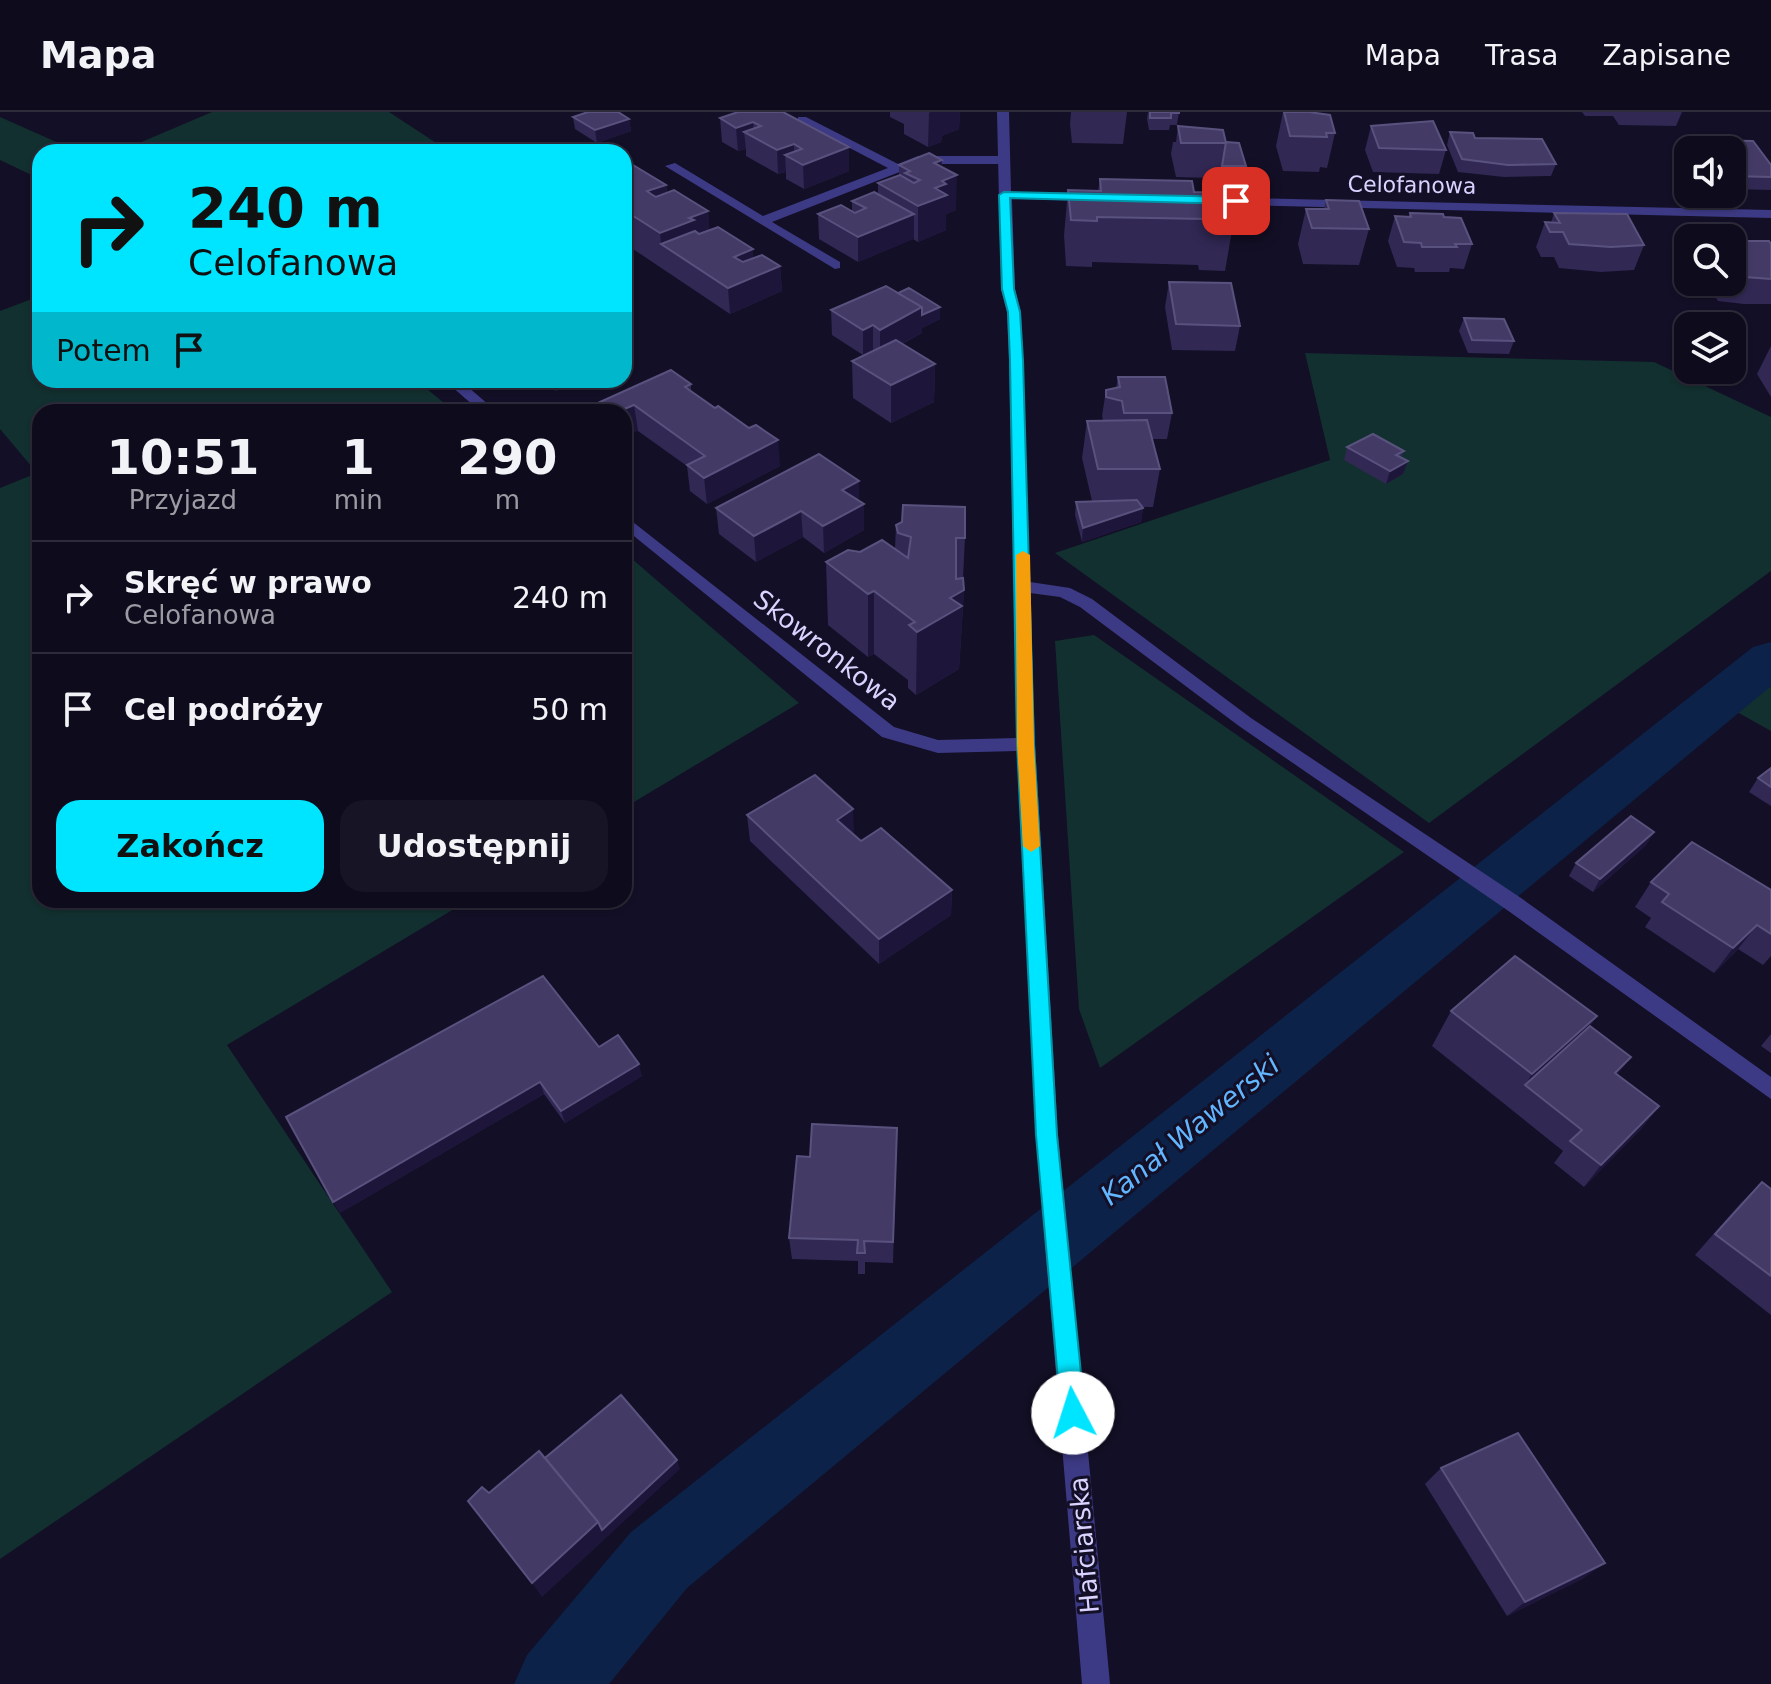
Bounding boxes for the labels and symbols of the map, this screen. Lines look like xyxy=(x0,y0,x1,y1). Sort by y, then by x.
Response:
pin xyxy=(1202,167,1270,235)
street label: Celofanowa xyxy=(1348,171,1476,199)
street label: Skowronkowa xyxy=(748,584,906,716)
water label: Kanał Wawerski xyxy=(1094,1048,1286,1212)
position arrow xyxy=(1031,1371,1115,1455)
street label: Hafciarska xyxy=(1063,1476,1105,1614)

